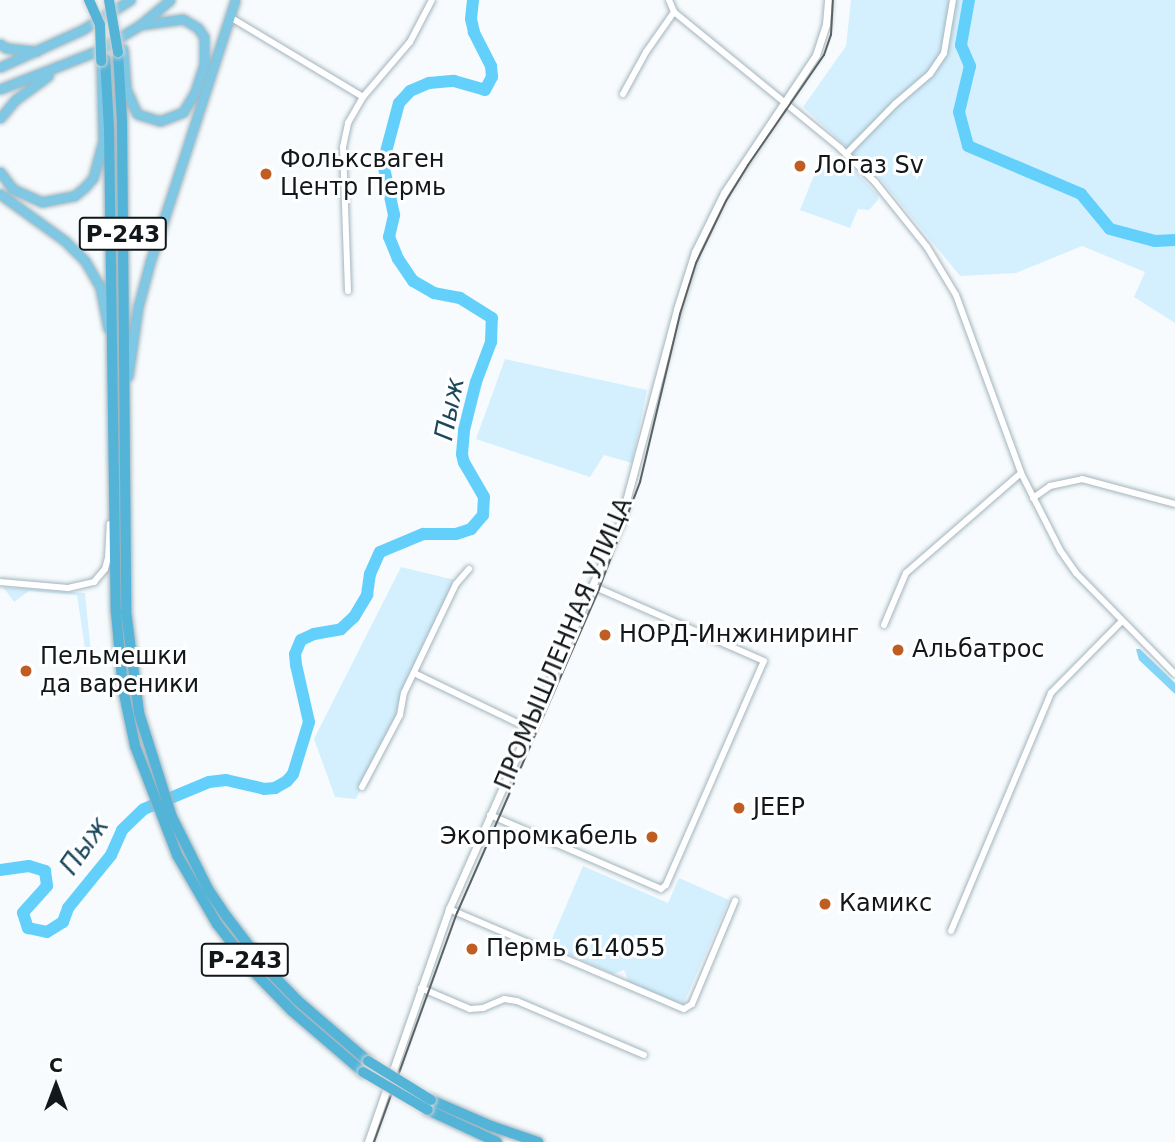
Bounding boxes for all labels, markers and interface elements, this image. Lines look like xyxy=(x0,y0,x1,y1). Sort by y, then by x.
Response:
place label: Фольксваген Центр Пермь xyxy=(280,146,446,202)
place label: Логаз Sv xyxy=(814,152,924,180)
marker: Логаз Sv xyxy=(792,158,808,174)
marker: Фольксваген Центр Пермь xyxy=(258,166,274,182)
road number: Р-243 xyxy=(78,215,168,254)
water label: Пыж xyxy=(429,375,471,443)
street label: ПРОМЫШЛЕННАЯ УЛИЦА xyxy=(489,494,639,794)
place label: НОРД-Инжиниринг xyxy=(619,621,859,649)
marker: НОРД-Инжиниринг xyxy=(597,627,613,643)
place label: Альбатрос xyxy=(912,636,1045,664)
marker: Альбатрос xyxy=(890,642,906,658)
place label: Пельмешки да вареники xyxy=(40,643,199,699)
marker: Пельмешки да вареники xyxy=(18,663,34,679)
place label: JEEP xyxy=(753,794,805,822)
marker: JEEP xyxy=(731,800,747,816)
water label: Пыж xyxy=(54,811,116,881)
place label: Экопромкабель xyxy=(440,823,638,851)
marker: Экопромкабель xyxy=(644,829,660,845)
place label: Камикс xyxy=(839,890,932,918)
marker: Камикс xyxy=(817,896,833,912)
place label: Пермь 614055 xyxy=(486,935,666,963)
road number: Р-243 xyxy=(200,940,290,979)
marker: Пермь 614055 xyxy=(464,941,480,957)
north arrow xyxy=(21,1051,91,1121)
text: С xyxy=(49,1054,63,1076)

